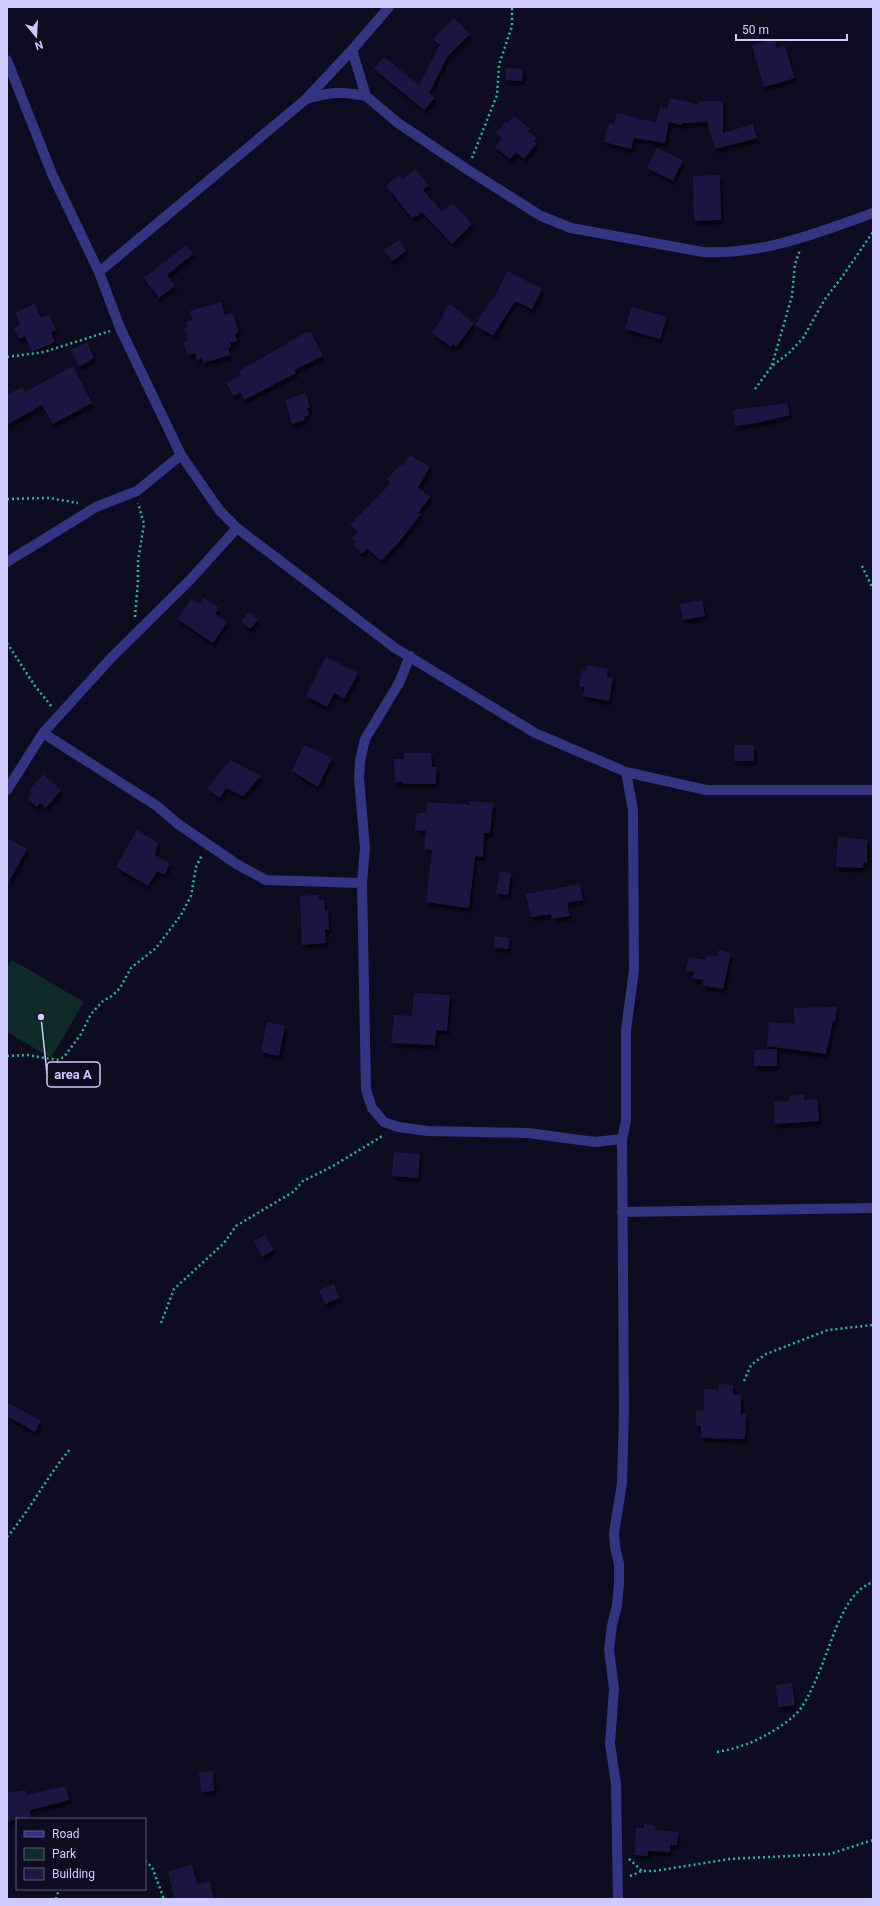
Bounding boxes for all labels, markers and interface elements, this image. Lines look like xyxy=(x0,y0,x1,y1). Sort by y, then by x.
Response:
north arrow xyxy=(16,16,56,56)
scale bar xyxy=(736,16,847,42)
text: 50 m xyxy=(742,23,769,37)
text: N xyxy=(33,38,45,52)
callout: area A xyxy=(47,1062,100,1087)
text: area A xyxy=(54,1067,92,1082)
legend xyxy=(16,1818,146,1890)
text: Road xyxy=(52,1827,80,1841)
text: Park xyxy=(52,1847,77,1861)
text: Building xyxy=(52,1867,95,1881)

